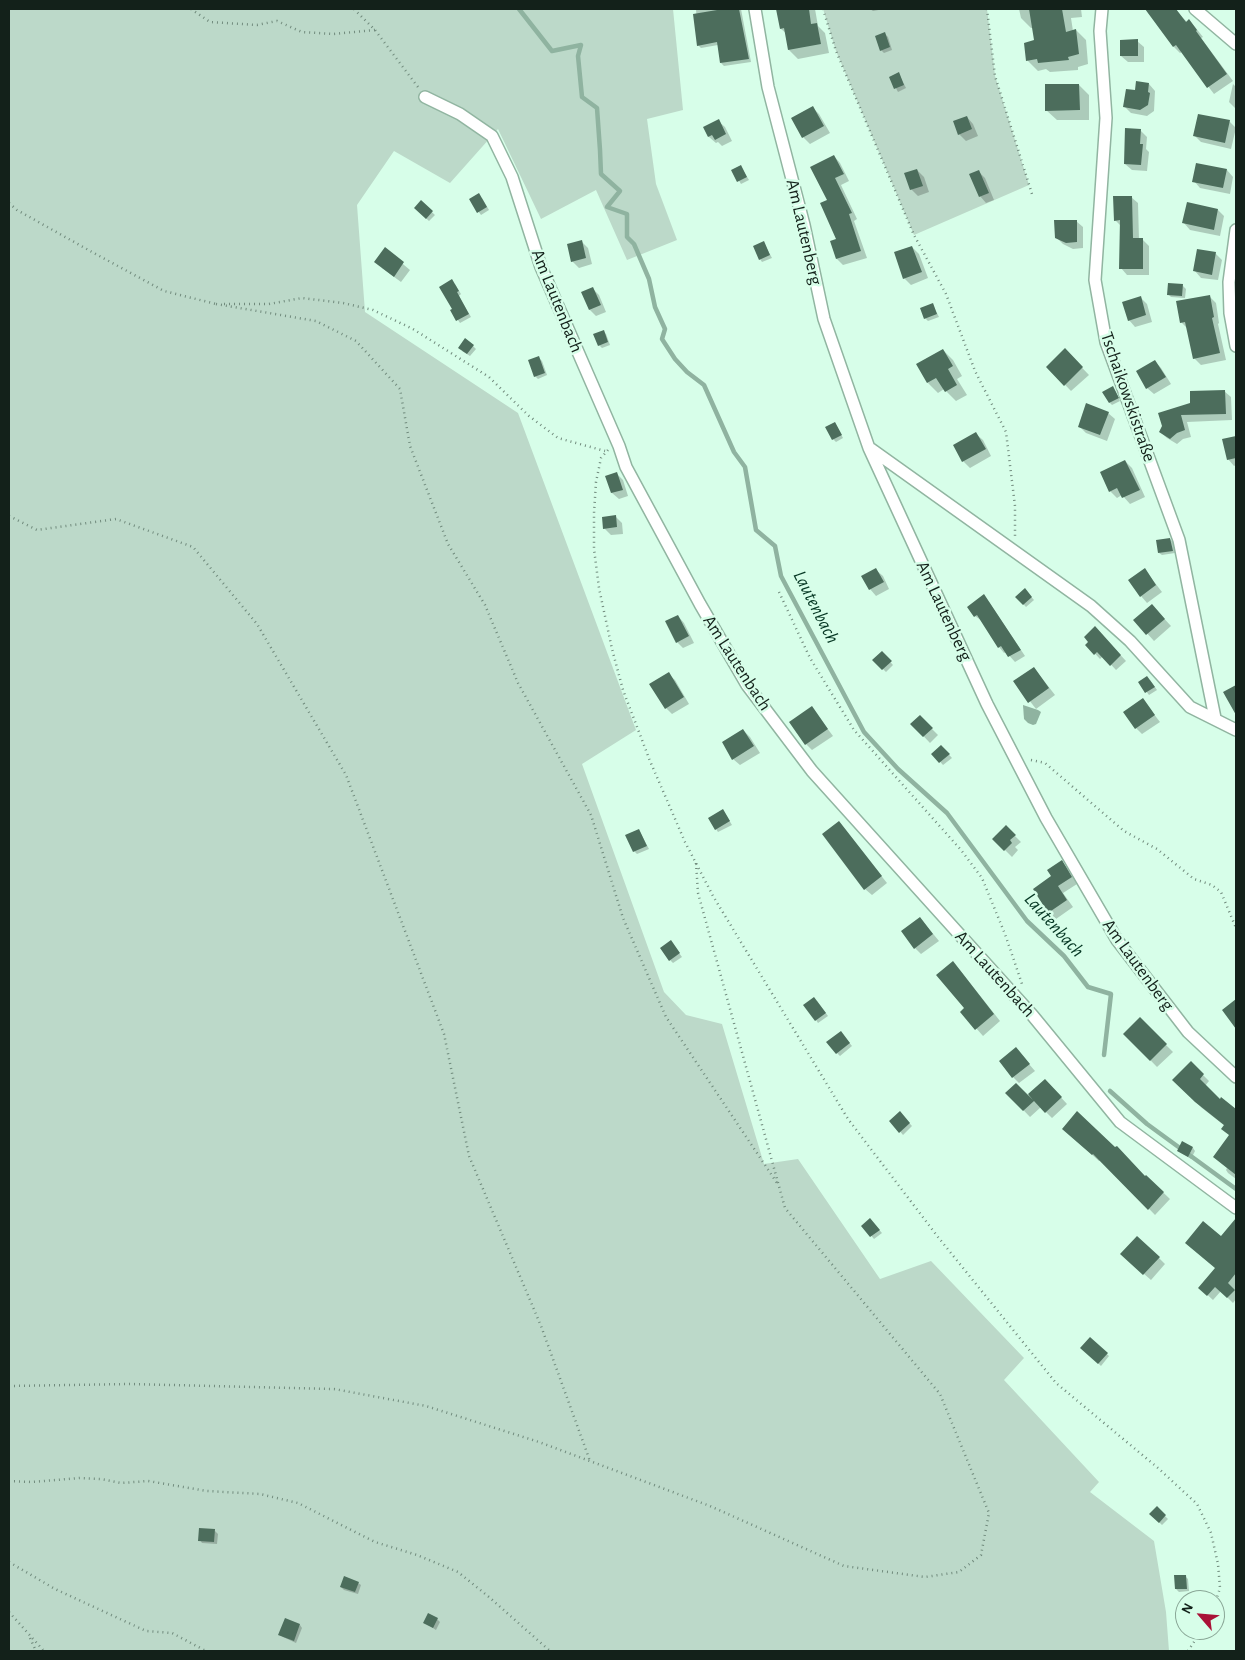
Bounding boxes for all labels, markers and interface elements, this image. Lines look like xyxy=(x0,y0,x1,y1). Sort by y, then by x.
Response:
street label: Am Lautenberg xyxy=(781,177,827,287)
street label: Am Lautenbach xyxy=(526,246,588,356)
street label: Tschaikowskistraße xyxy=(1096,329,1160,465)
street label: Am Lautenberg xyxy=(911,558,977,664)
water label: Lautenbach xyxy=(788,567,844,647)
street label: Am Lautenbach xyxy=(698,611,776,715)
water label: Lautenbach xyxy=(1019,888,1089,962)
street label: Am Lautenberg xyxy=(1098,915,1178,1015)
street label: Am Lautenbach xyxy=(950,926,1040,1022)
north arrow xyxy=(1175,1590,1225,1640)
text: N xyxy=(1179,1601,1196,1616)

